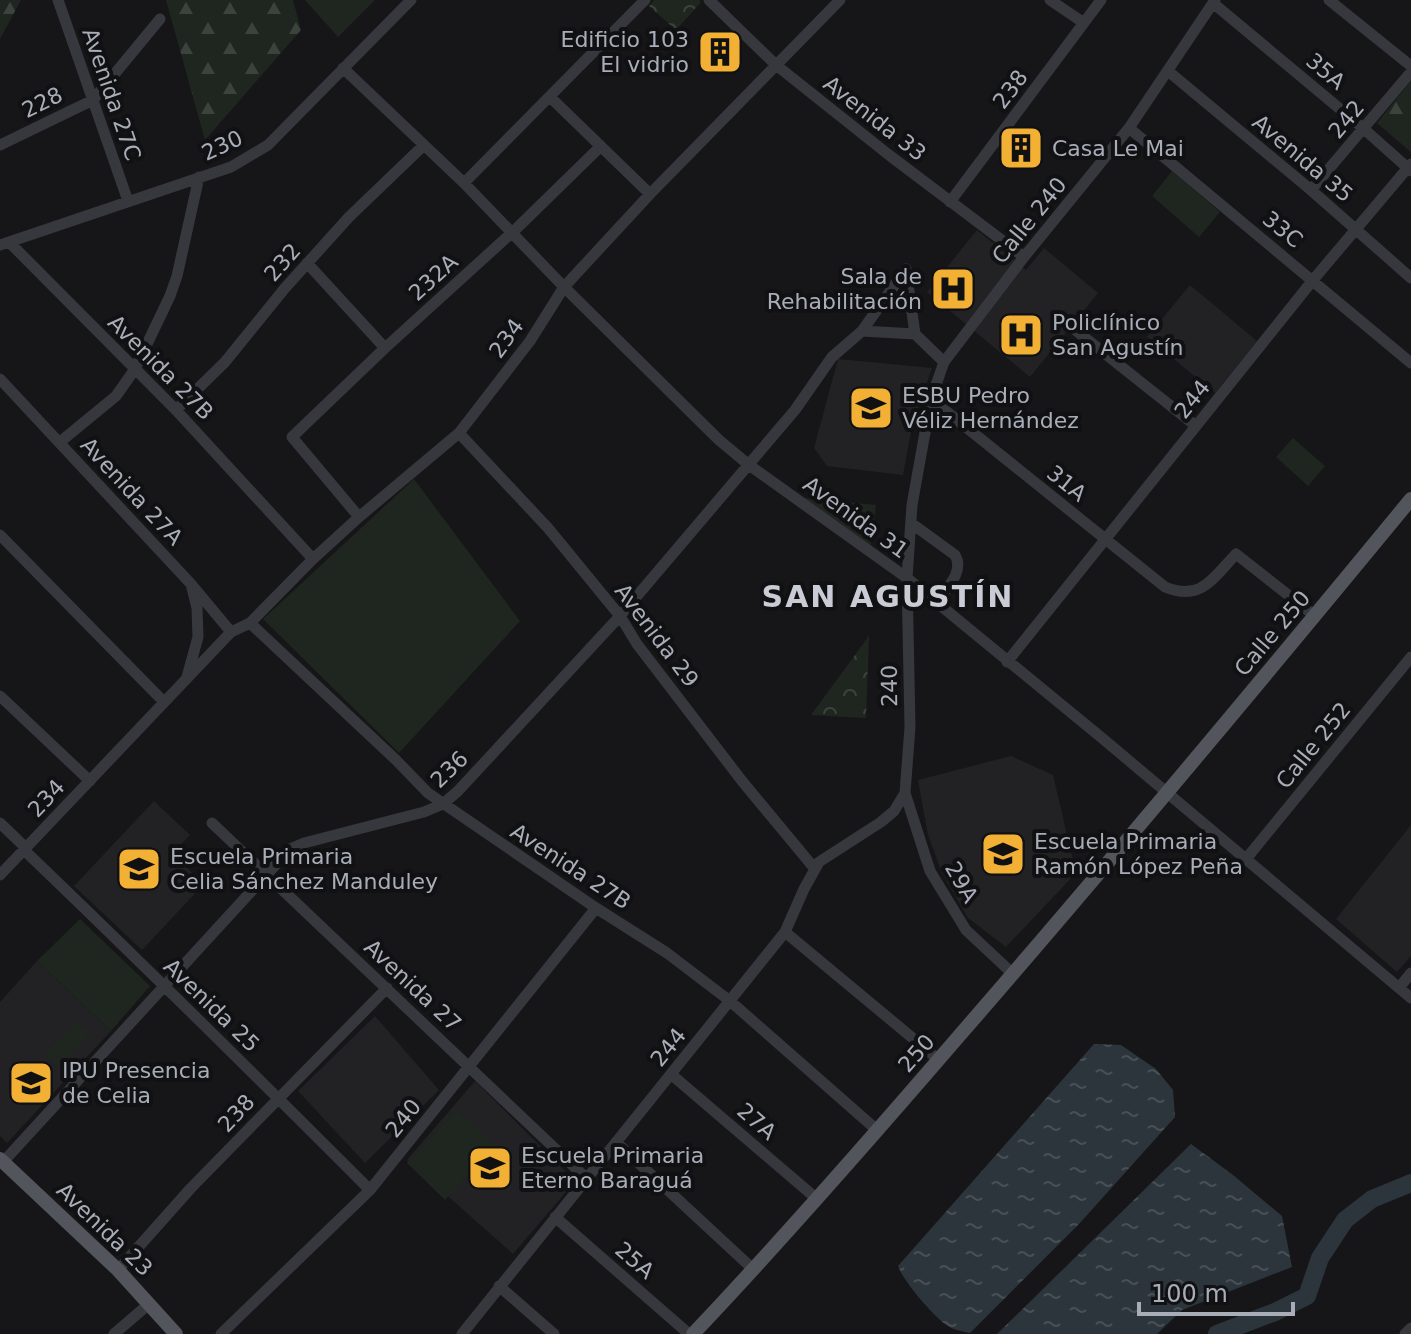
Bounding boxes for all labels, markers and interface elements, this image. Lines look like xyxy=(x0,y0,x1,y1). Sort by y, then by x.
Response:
street label: Avenida 27C xyxy=(77,25,146,164)
place label: Edificio 103 El vidrio xyxy=(561,27,689,77)
building icon: Edificio 103 El vidrio xyxy=(696,28,744,76)
street label: 35A xyxy=(1301,48,1350,95)
street label: 238 xyxy=(988,65,1033,114)
street label: Avenida 33 xyxy=(819,71,931,166)
street label: 228 xyxy=(18,82,67,123)
street label: 242 xyxy=(1323,95,1369,143)
street label: Avenida 35 xyxy=(1248,109,1358,207)
building icon: Casa Le Mai xyxy=(997,124,1045,172)
street label: 230 xyxy=(198,125,247,166)
place label: Casa Le Mai xyxy=(1052,136,1184,161)
street label: Calle 240 xyxy=(987,172,1072,268)
street label: 33C xyxy=(1258,206,1307,253)
street label: 232 xyxy=(259,238,306,286)
street label: 232A xyxy=(404,249,463,306)
place label: Sala de Rehabilitación xyxy=(767,264,922,314)
hospital icon: Sala de Rehabilitación xyxy=(929,265,977,313)
street label: Avenida 27B xyxy=(103,310,218,425)
place label: Policlínico San Agustín xyxy=(1052,310,1183,360)
hospital icon: Policlínico San Agustín xyxy=(997,311,1045,359)
street label: 234 xyxy=(484,314,529,363)
street label: 244 xyxy=(1169,375,1215,424)
place label: ESBU Pedro Véliz Hernández xyxy=(902,383,1079,433)
school or university icon: ESBU Pedro Véliz Hernández xyxy=(847,384,895,432)
street label: Avenida 27A xyxy=(75,432,188,550)
street label: 31A xyxy=(1042,460,1091,507)
street label: Avenida 31 xyxy=(799,471,913,564)
street label: Avenida 29 xyxy=(610,579,704,692)
district label: SAN AGUSTÍN xyxy=(762,579,1014,614)
street label: Calle 250 xyxy=(1230,586,1315,681)
street label: 240 xyxy=(877,665,902,707)
street label: Calle 252 xyxy=(1271,697,1356,793)
street label: 236 xyxy=(426,746,473,793)
street label: 234 xyxy=(23,774,70,822)
street label: Avenida 27B xyxy=(506,818,635,914)
place label: Escuela Primaria Ramón López Peña xyxy=(1034,829,1243,879)
school or university icon: Escuela Primaria Ramón López Peña xyxy=(979,830,1027,878)
place label: Escuela Primaria Celia Sánchez Manduley xyxy=(170,844,438,894)
school or university icon: Escuela Primaria Celia Sánchez Manduley xyxy=(115,845,163,893)
street label: 29A xyxy=(940,857,983,907)
street label: Avenida 27 xyxy=(359,934,466,1036)
street label: Avenida 25 xyxy=(159,954,265,1057)
street label: 244 xyxy=(645,1023,691,1072)
street label: 250 xyxy=(893,1029,940,1077)
place label: IPU Presencia de Celia xyxy=(62,1058,210,1108)
school or university icon: IPU Presencia de Celia xyxy=(7,1059,55,1107)
street label: 238 xyxy=(213,1089,260,1137)
street label: 240 xyxy=(380,1094,426,1143)
street label: 27A xyxy=(732,1098,781,1145)
place label: Escuela Primaria Eterno Baraguá xyxy=(521,1143,704,1193)
school or university icon: Escuela Primaria Eterno Baraguá xyxy=(466,1144,514,1192)
street label: Avenida 23 xyxy=(52,1178,158,1281)
street label: 25A xyxy=(610,1237,659,1284)
scale bar xyxy=(1139,1266,1293,1316)
text: 100 m xyxy=(1151,1280,1228,1308)

